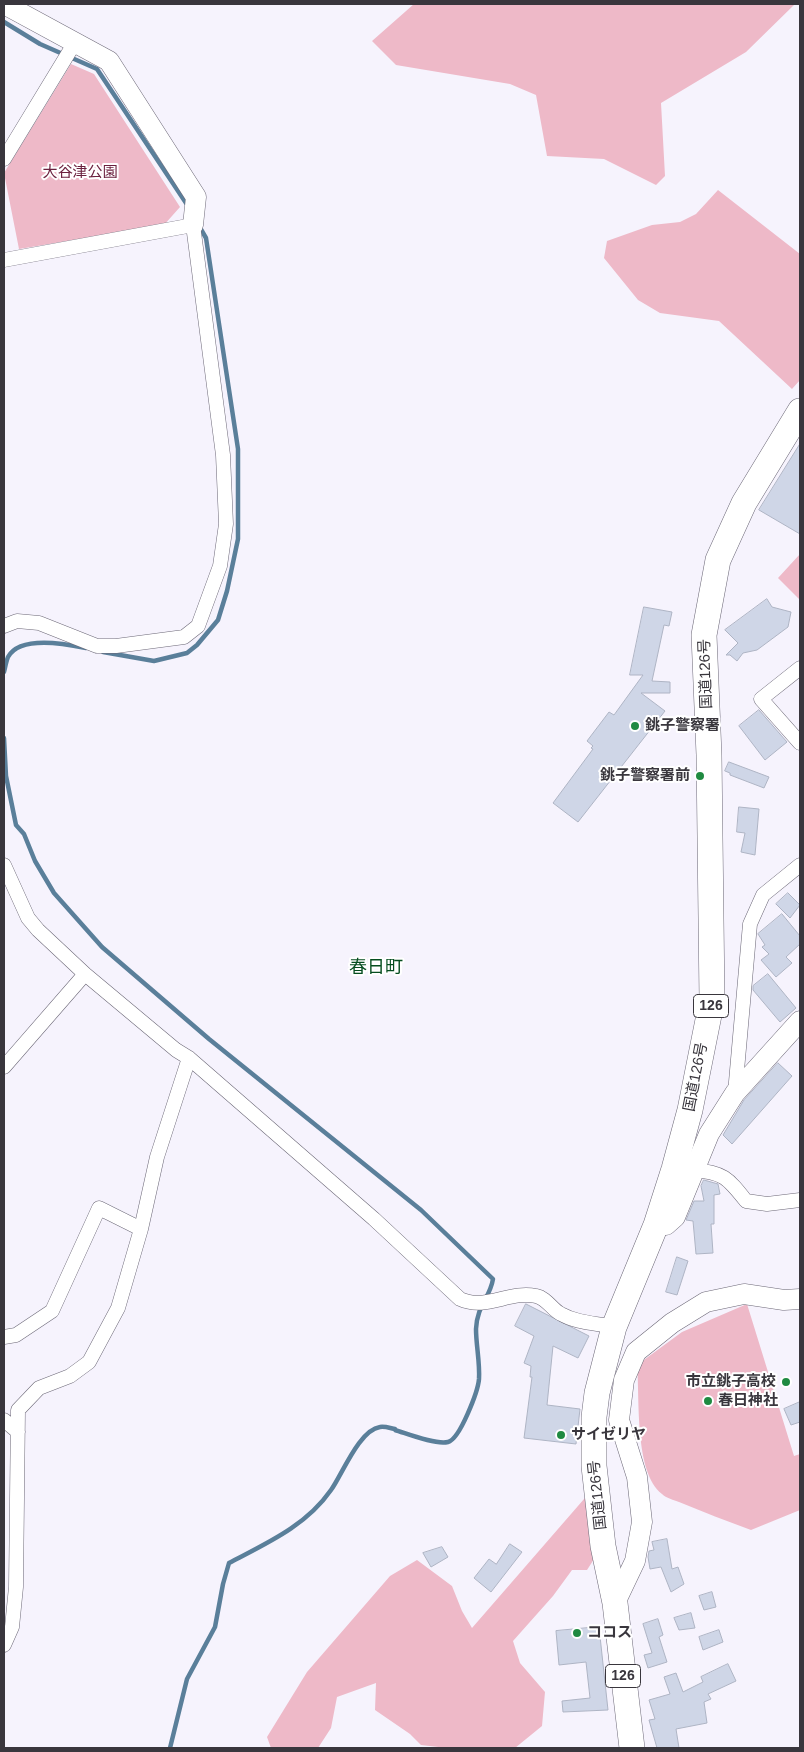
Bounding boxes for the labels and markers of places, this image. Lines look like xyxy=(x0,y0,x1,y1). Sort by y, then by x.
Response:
place label: 銚子警察署 xyxy=(645,717,720,735)
marker: 銚子警察署 xyxy=(629,720,641,732)
place label: 銚子警察署前 xyxy=(600,767,690,785)
marker: 銚子警察署前 xyxy=(694,770,706,782)
place label: 市立銚子高校 xyxy=(686,1373,776,1391)
marker: 市立銚子高校 xyxy=(780,1376,792,1388)
place label: 春日神社 xyxy=(718,1392,778,1410)
marker: 春日神社 xyxy=(702,1395,714,1407)
place label: サイゼリヤ xyxy=(571,1426,646,1444)
marker: サイゼリヤ xyxy=(555,1429,567,1441)
place label: ココス xyxy=(587,1624,632,1642)
marker: ココス xyxy=(571,1627,583,1639)

